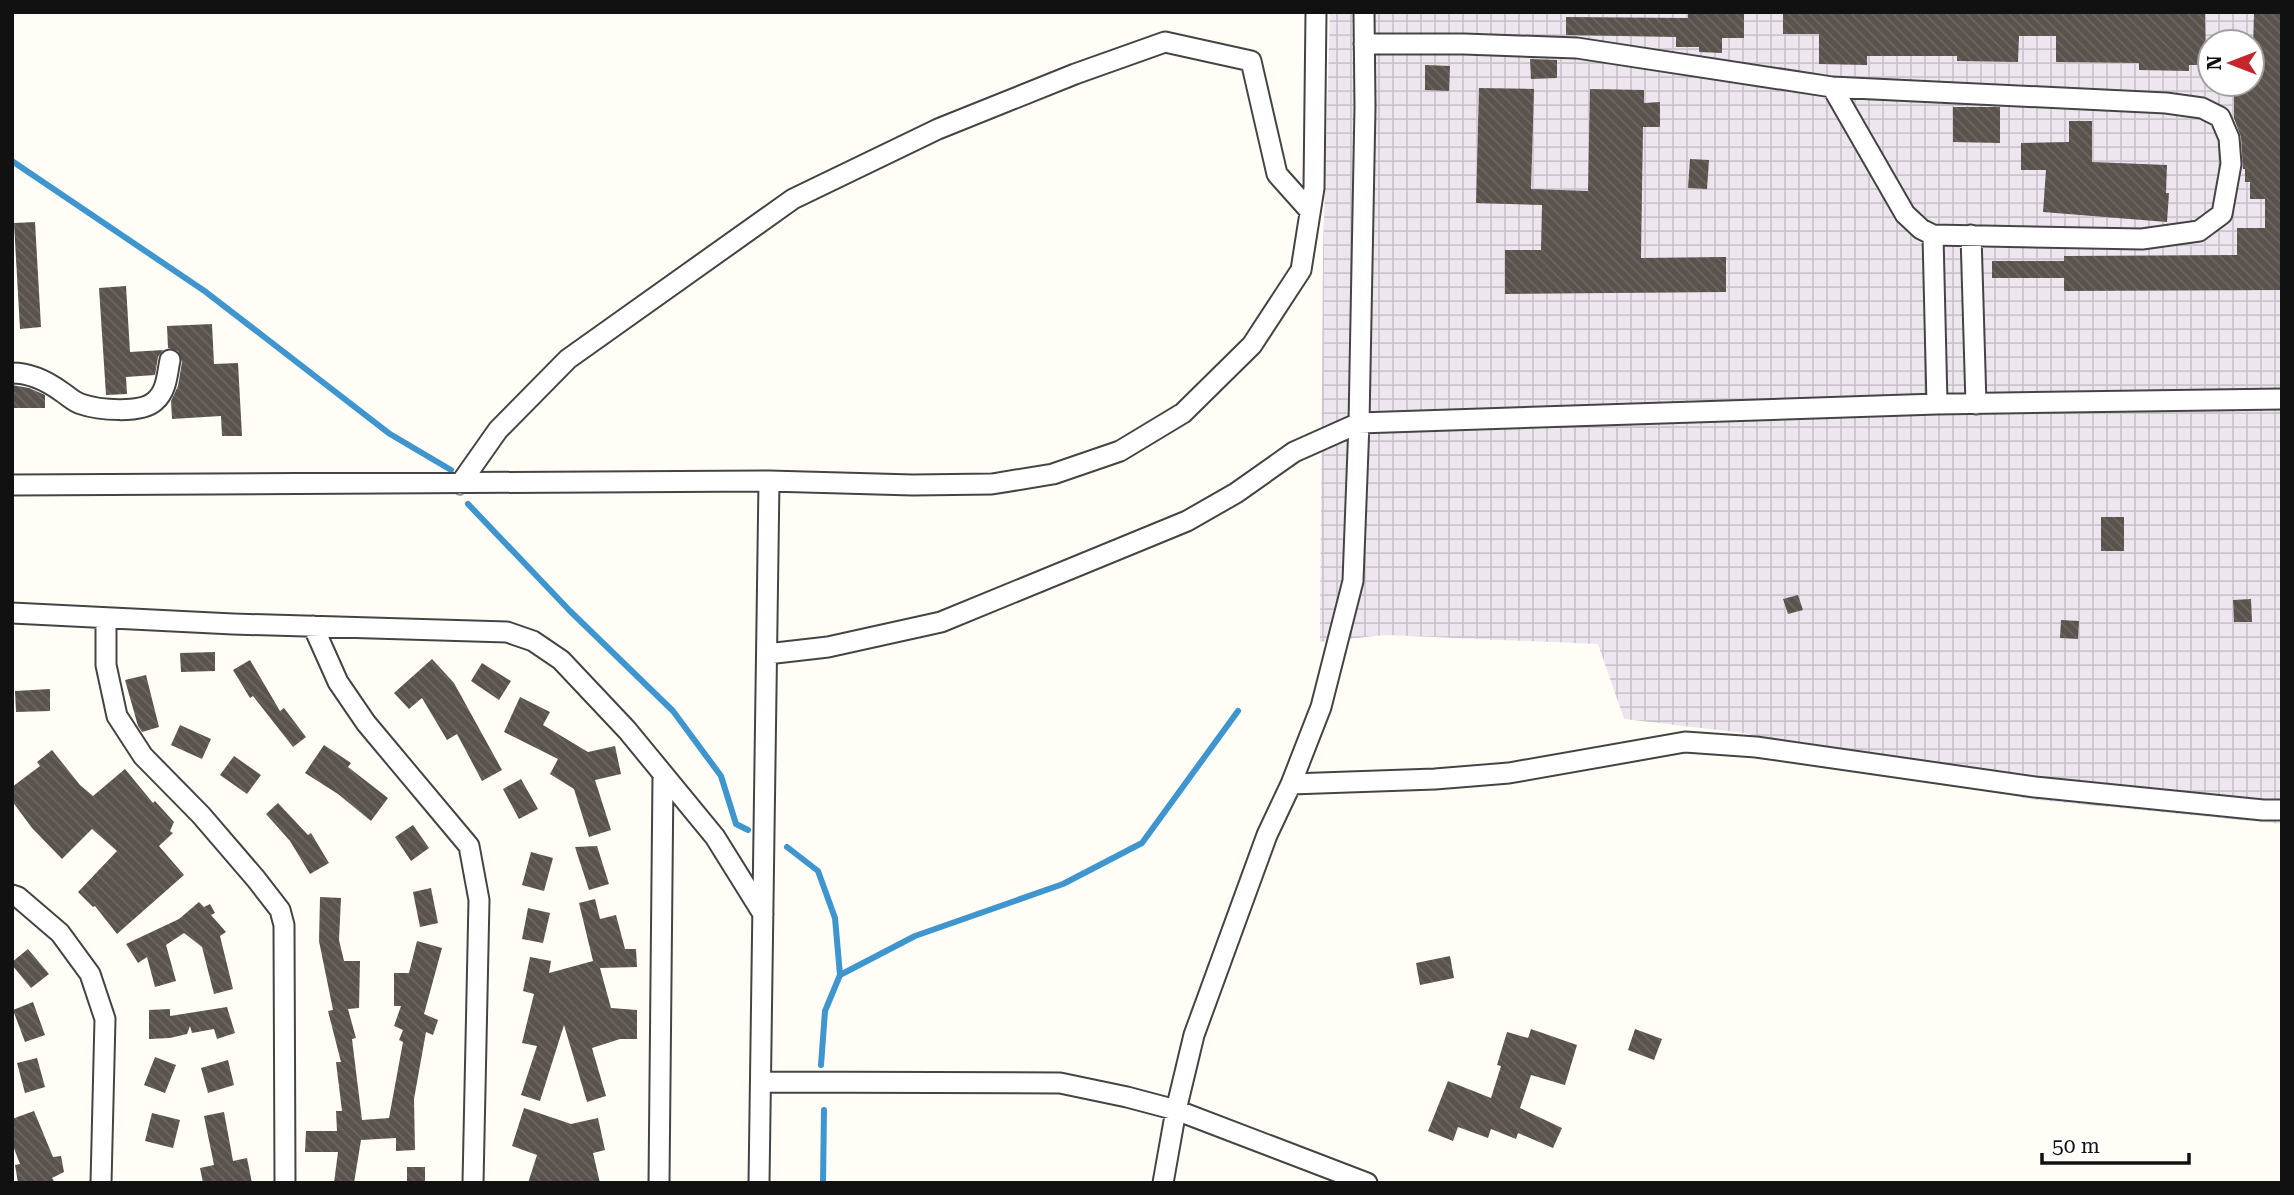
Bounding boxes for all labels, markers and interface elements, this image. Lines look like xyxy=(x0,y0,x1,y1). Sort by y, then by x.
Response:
north arrow xyxy=(2196,28,2266,98)
text: N xyxy=(2203,55,2226,70)
scale bar xyxy=(2042,1122,2189,1166)
text: 50 m xyxy=(2052,1134,2100,1158)

